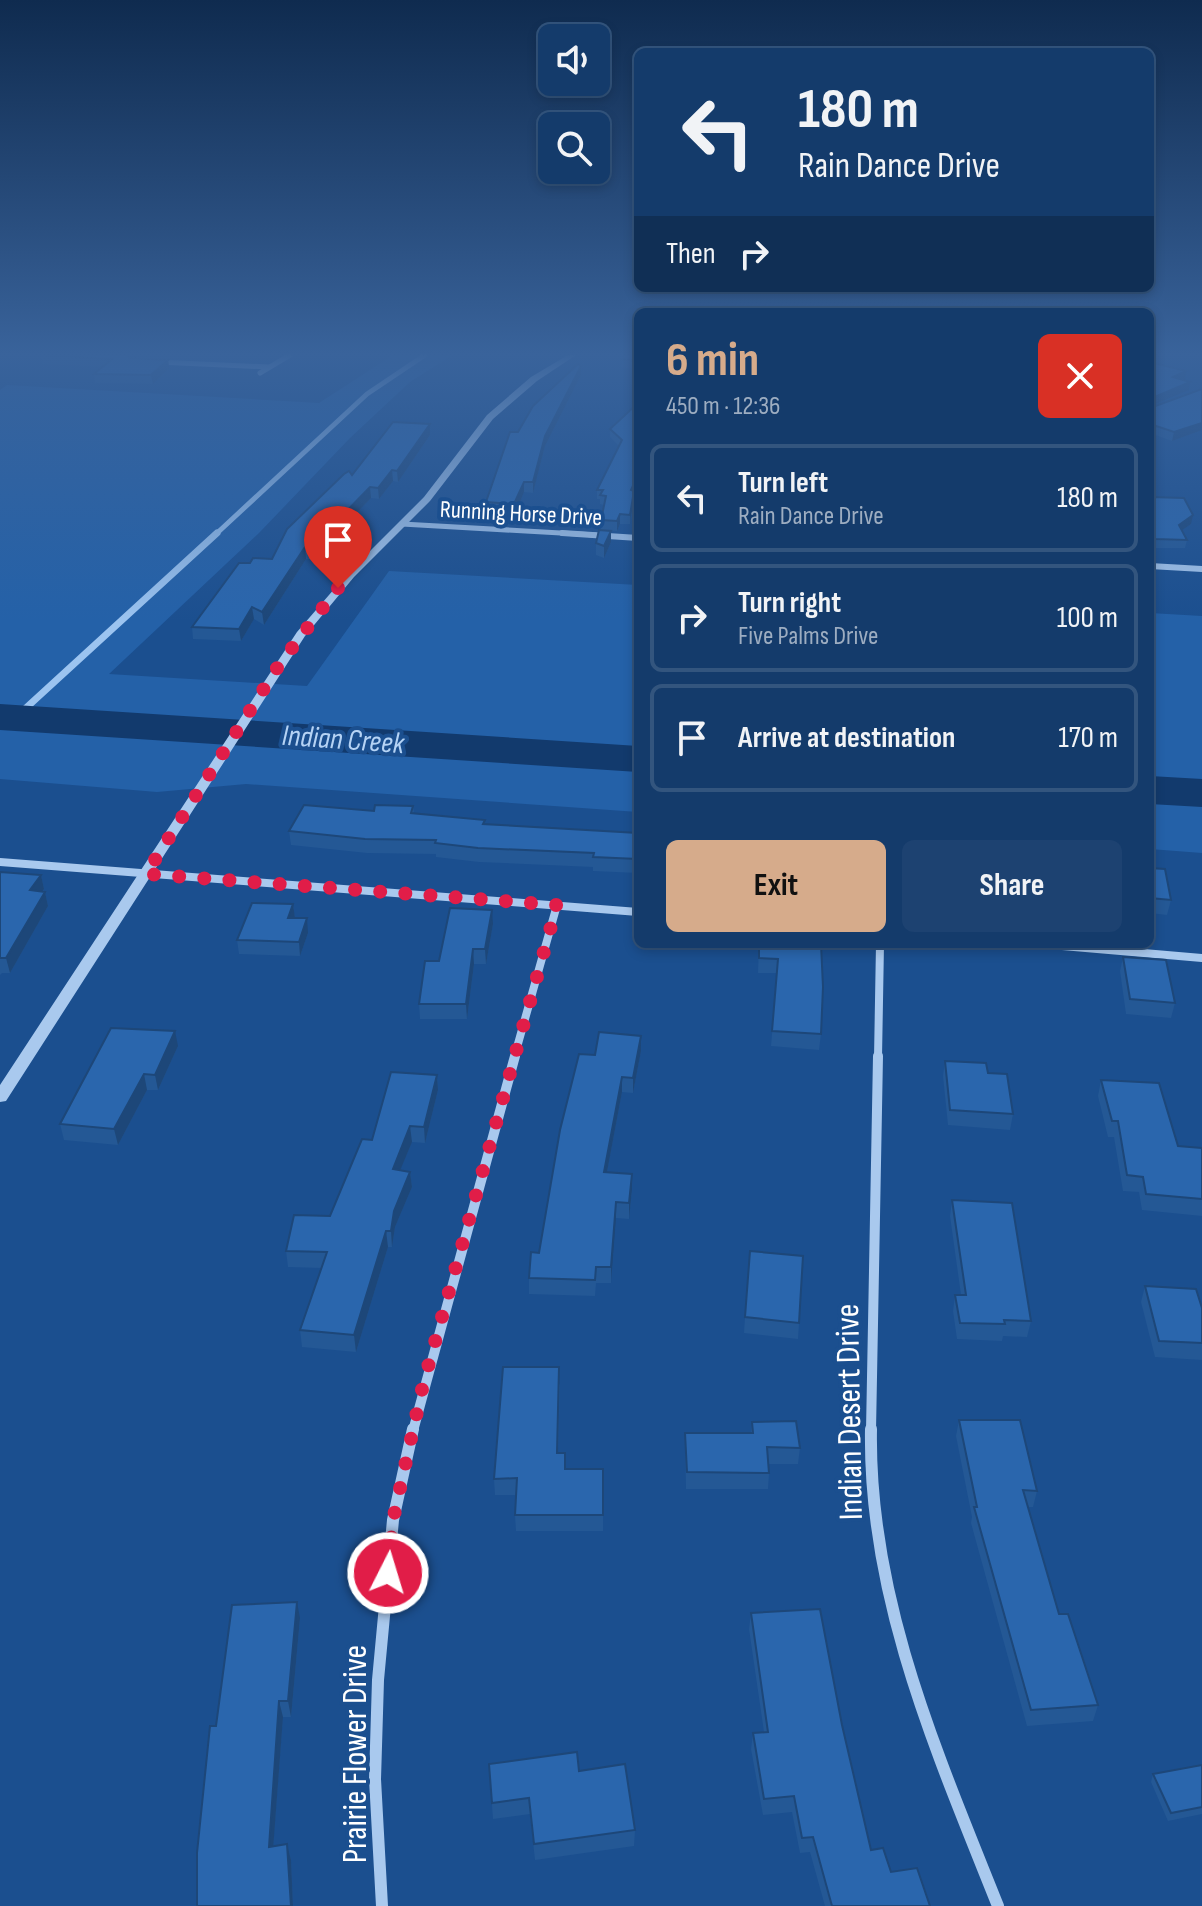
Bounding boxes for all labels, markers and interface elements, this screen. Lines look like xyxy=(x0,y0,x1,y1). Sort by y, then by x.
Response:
map controls xyxy=(538,24,610,184)
button: sound xyxy=(538,24,610,96)
text: 180 m xyxy=(798,77,919,144)
icon: left xyxy=(666,80,770,184)
button: search xyxy=(538,112,610,184)
text: Rain Dance Drive xyxy=(798,145,1000,188)
icon: right xyxy=(732,232,776,276)
text: Then xyxy=(666,236,716,272)
text: 6 min xyxy=(666,332,759,389)
button: close xyxy=(1038,334,1122,418)
text: 450 m · 12:36 xyxy=(666,391,781,422)
text: Turn left xyxy=(738,465,828,501)
icon: left xyxy=(670,476,714,520)
text: 180 m xyxy=(1057,480,1118,516)
street label: Running Horse Drive xyxy=(439,495,603,532)
text: Rain Dance Drive xyxy=(738,501,884,532)
pin xyxy=(304,506,372,588)
icon: arrive xyxy=(316,518,360,562)
text: Turn right xyxy=(738,585,841,621)
icon: right xyxy=(670,596,714,640)
text: 100 m xyxy=(1057,600,1118,636)
text: Five Palms Drive xyxy=(738,621,879,652)
icon: arrive xyxy=(670,716,714,760)
water label: Indian Creek xyxy=(281,718,406,762)
text: Arrive at destination xyxy=(738,720,955,756)
text: 170 m xyxy=(1058,720,1118,756)
button: Exit xyxy=(666,840,886,932)
button: Share xyxy=(902,840,1122,932)
street label: Indian Desert Drive xyxy=(827,1303,872,1521)
position arrow xyxy=(346,1531,430,1615)
street label: Prairie Flower Drive xyxy=(335,1645,376,1863)

